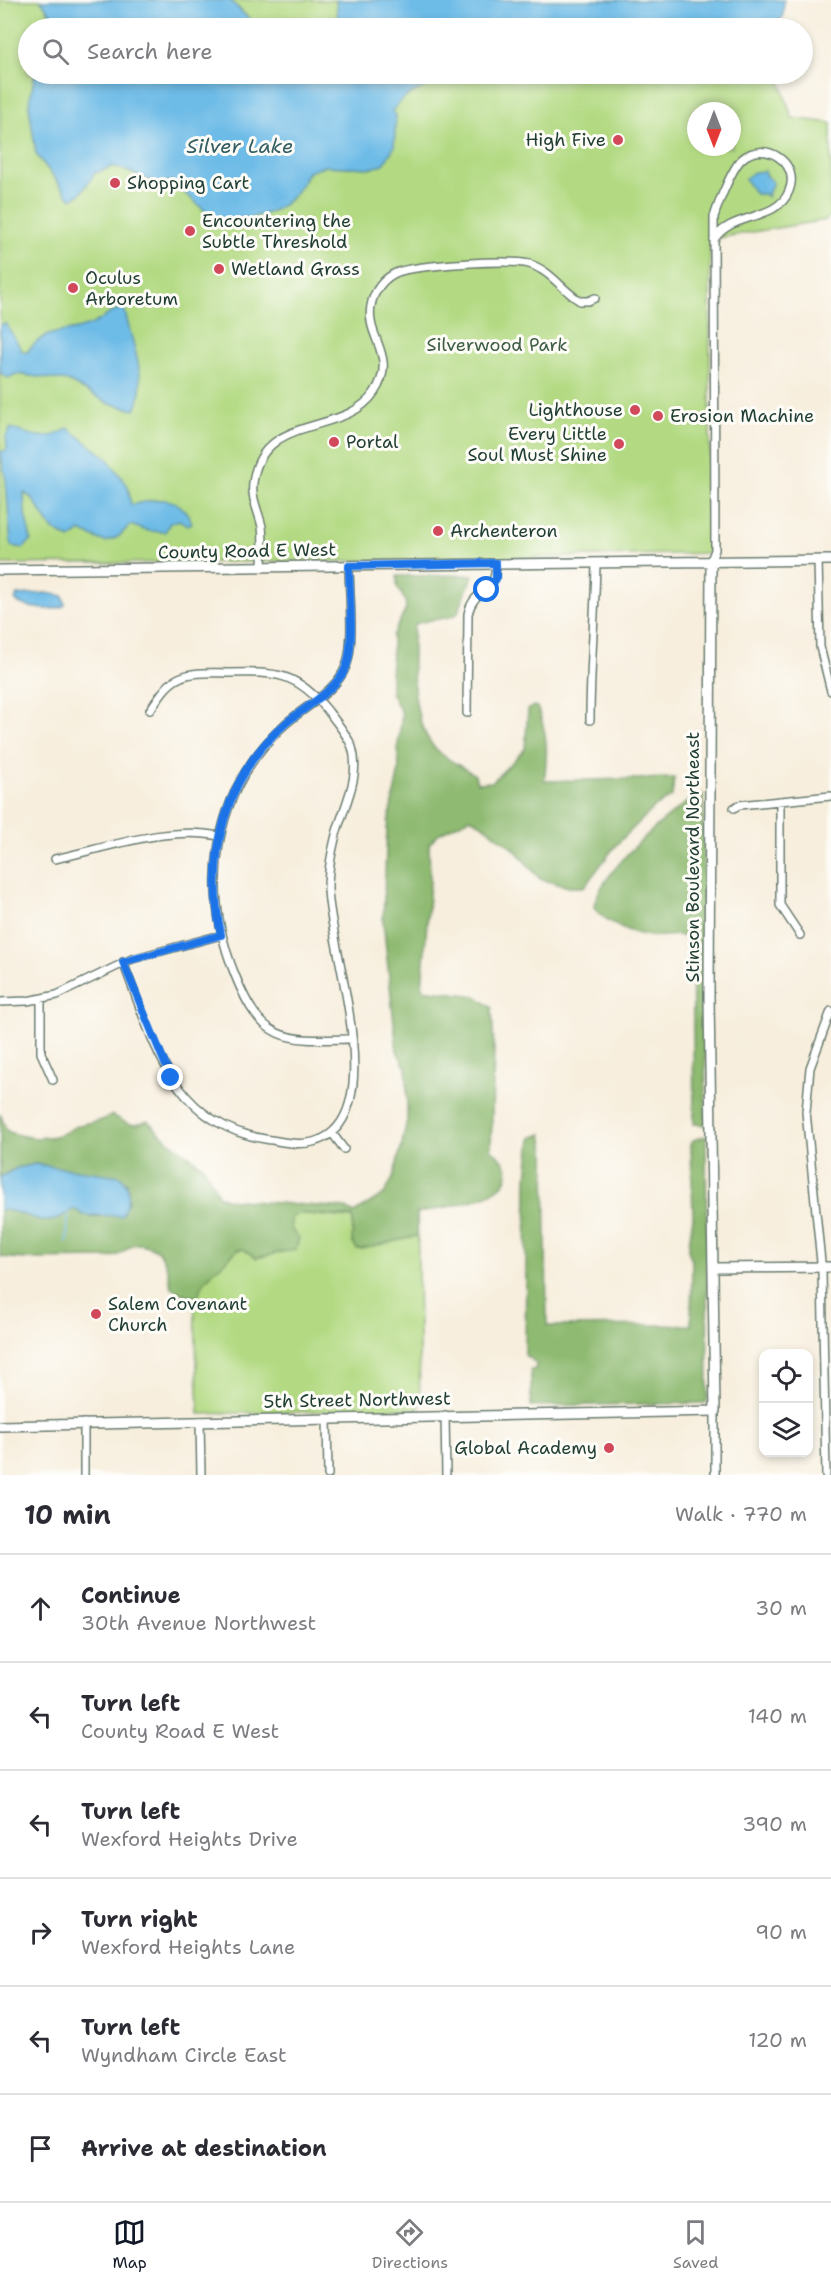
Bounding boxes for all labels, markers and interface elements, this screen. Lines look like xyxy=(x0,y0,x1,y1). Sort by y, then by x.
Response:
search box xyxy=(18,18,813,84)
icon: search xyxy=(39,35,72,68)
text: Search here xyxy=(87,37,213,66)
north arrow xyxy=(687,102,741,156)
place label: High Five xyxy=(525,128,606,152)
water label: Silver Lake xyxy=(187,133,293,159)
marker: High Five xyxy=(611,133,625,147)
place label: Shopping Cart xyxy=(127,171,250,195)
marker: Shopping Cart xyxy=(108,176,122,190)
place label: Encountering the Subtle Threshold xyxy=(202,209,351,254)
marker: Encountering the Subtle Threshold xyxy=(183,224,197,238)
place label: Wetland Grass xyxy=(231,257,360,281)
marker: Wetland Grass xyxy=(212,262,226,276)
place label: Oculus Arboretum xyxy=(85,266,178,311)
marker: Oculus Arboretum xyxy=(66,281,80,295)
park label: Silverwood Park xyxy=(426,333,568,357)
place label: Lighthouse xyxy=(528,398,623,422)
marker: Lighthouse xyxy=(628,403,642,417)
place label: Erosion Machine xyxy=(670,404,814,428)
marker: Erosion Machine xyxy=(651,409,665,423)
place label: Every Little Soul Must Shine xyxy=(467,422,607,467)
place label: Portal xyxy=(346,430,399,454)
marker: Portal xyxy=(327,435,341,449)
marker: Every Little Soul Must Shine xyxy=(612,437,626,451)
place label: Archenteron xyxy=(450,519,558,543)
marker: Archenteron xyxy=(431,524,445,538)
street label: County Road E West xyxy=(158,537,337,565)
route start xyxy=(473,576,499,602)
street label: Stinson Boulevard Northeast xyxy=(681,731,705,982)
route end xyxy=(157,1064,183,1090)
place label: Salem Covenant Church xyxy=(108,1292,248,1337)
marker: Salem Covenant Church xyxy=(89,1307,103,1321)
map controls xyxy=(759,1349,813,1457)
button: locate xyxy=(759,1349,813,1403)
street label: 5th Street Northwest xyxy=(263,1386,451,1414)
button: layers xyxy=(759,1403,813,1457)
place label: Global Academy xyxy=(454,1436,597,1460)
marker: Global Academy xyxy=(602,1441,616,1455)
text: 10 min xyxy=(24,1497,111,1532)
text: Walk · 770 m xyxy=(675,1501,807,1527)
text: Continue xyxy=(81,1581,181,1610)
icon: ahead xyxy=(24,1592,57,1625)
text: 30 m xyxy=(755,1595,807,1621)
text: 30th Avenue Northwest xyxy=(81,1610,316,1636)
text: Turn left xyxy=(81,1689,180,1718)
icon: left xyxy=(24,1700,57,1733)
text: 140 m xyxy=(748,1703,807,1729)
text: County Road E West xyxy=(81,1718,279,1744)
text: Turn left xyxy=(81,1797,180,1826)
icon: left xyxy=(24,1808,57,1841)
text: 390 m xyxy=(742,1811,807,1837)
text: Wexford Heights Drive xyxy=(81,1826,298,1852)
text: Turn right xyxy=(81,1905,198,1934)
icon: right xyxy=(24,1916,57,1949)
text: 90 m xyxy=(755,1919,807,1945)
text: Wexford Heights Lane xyxy=(81,1934,295,1960)
text: Turn left xyxy=(81,2013,180,2042)
icon: left xyxy=(24,2024,57,2057)
text: 120 m xyxy=(748,2027,807,2053)
text: Wyndham Circle East xyxy=(81,2042,287,2068)
icon: arrive xyxy=(24,2132,57,2165)
text: Arrive at destination xyxy=(81,2134,327,2163)
tab: Map xyxy=(113,2216,147,2273)
tab: Directions xyxy=(372,2216,448,2273)
tab: Saved xyxy=(673,2216,719,2273)

